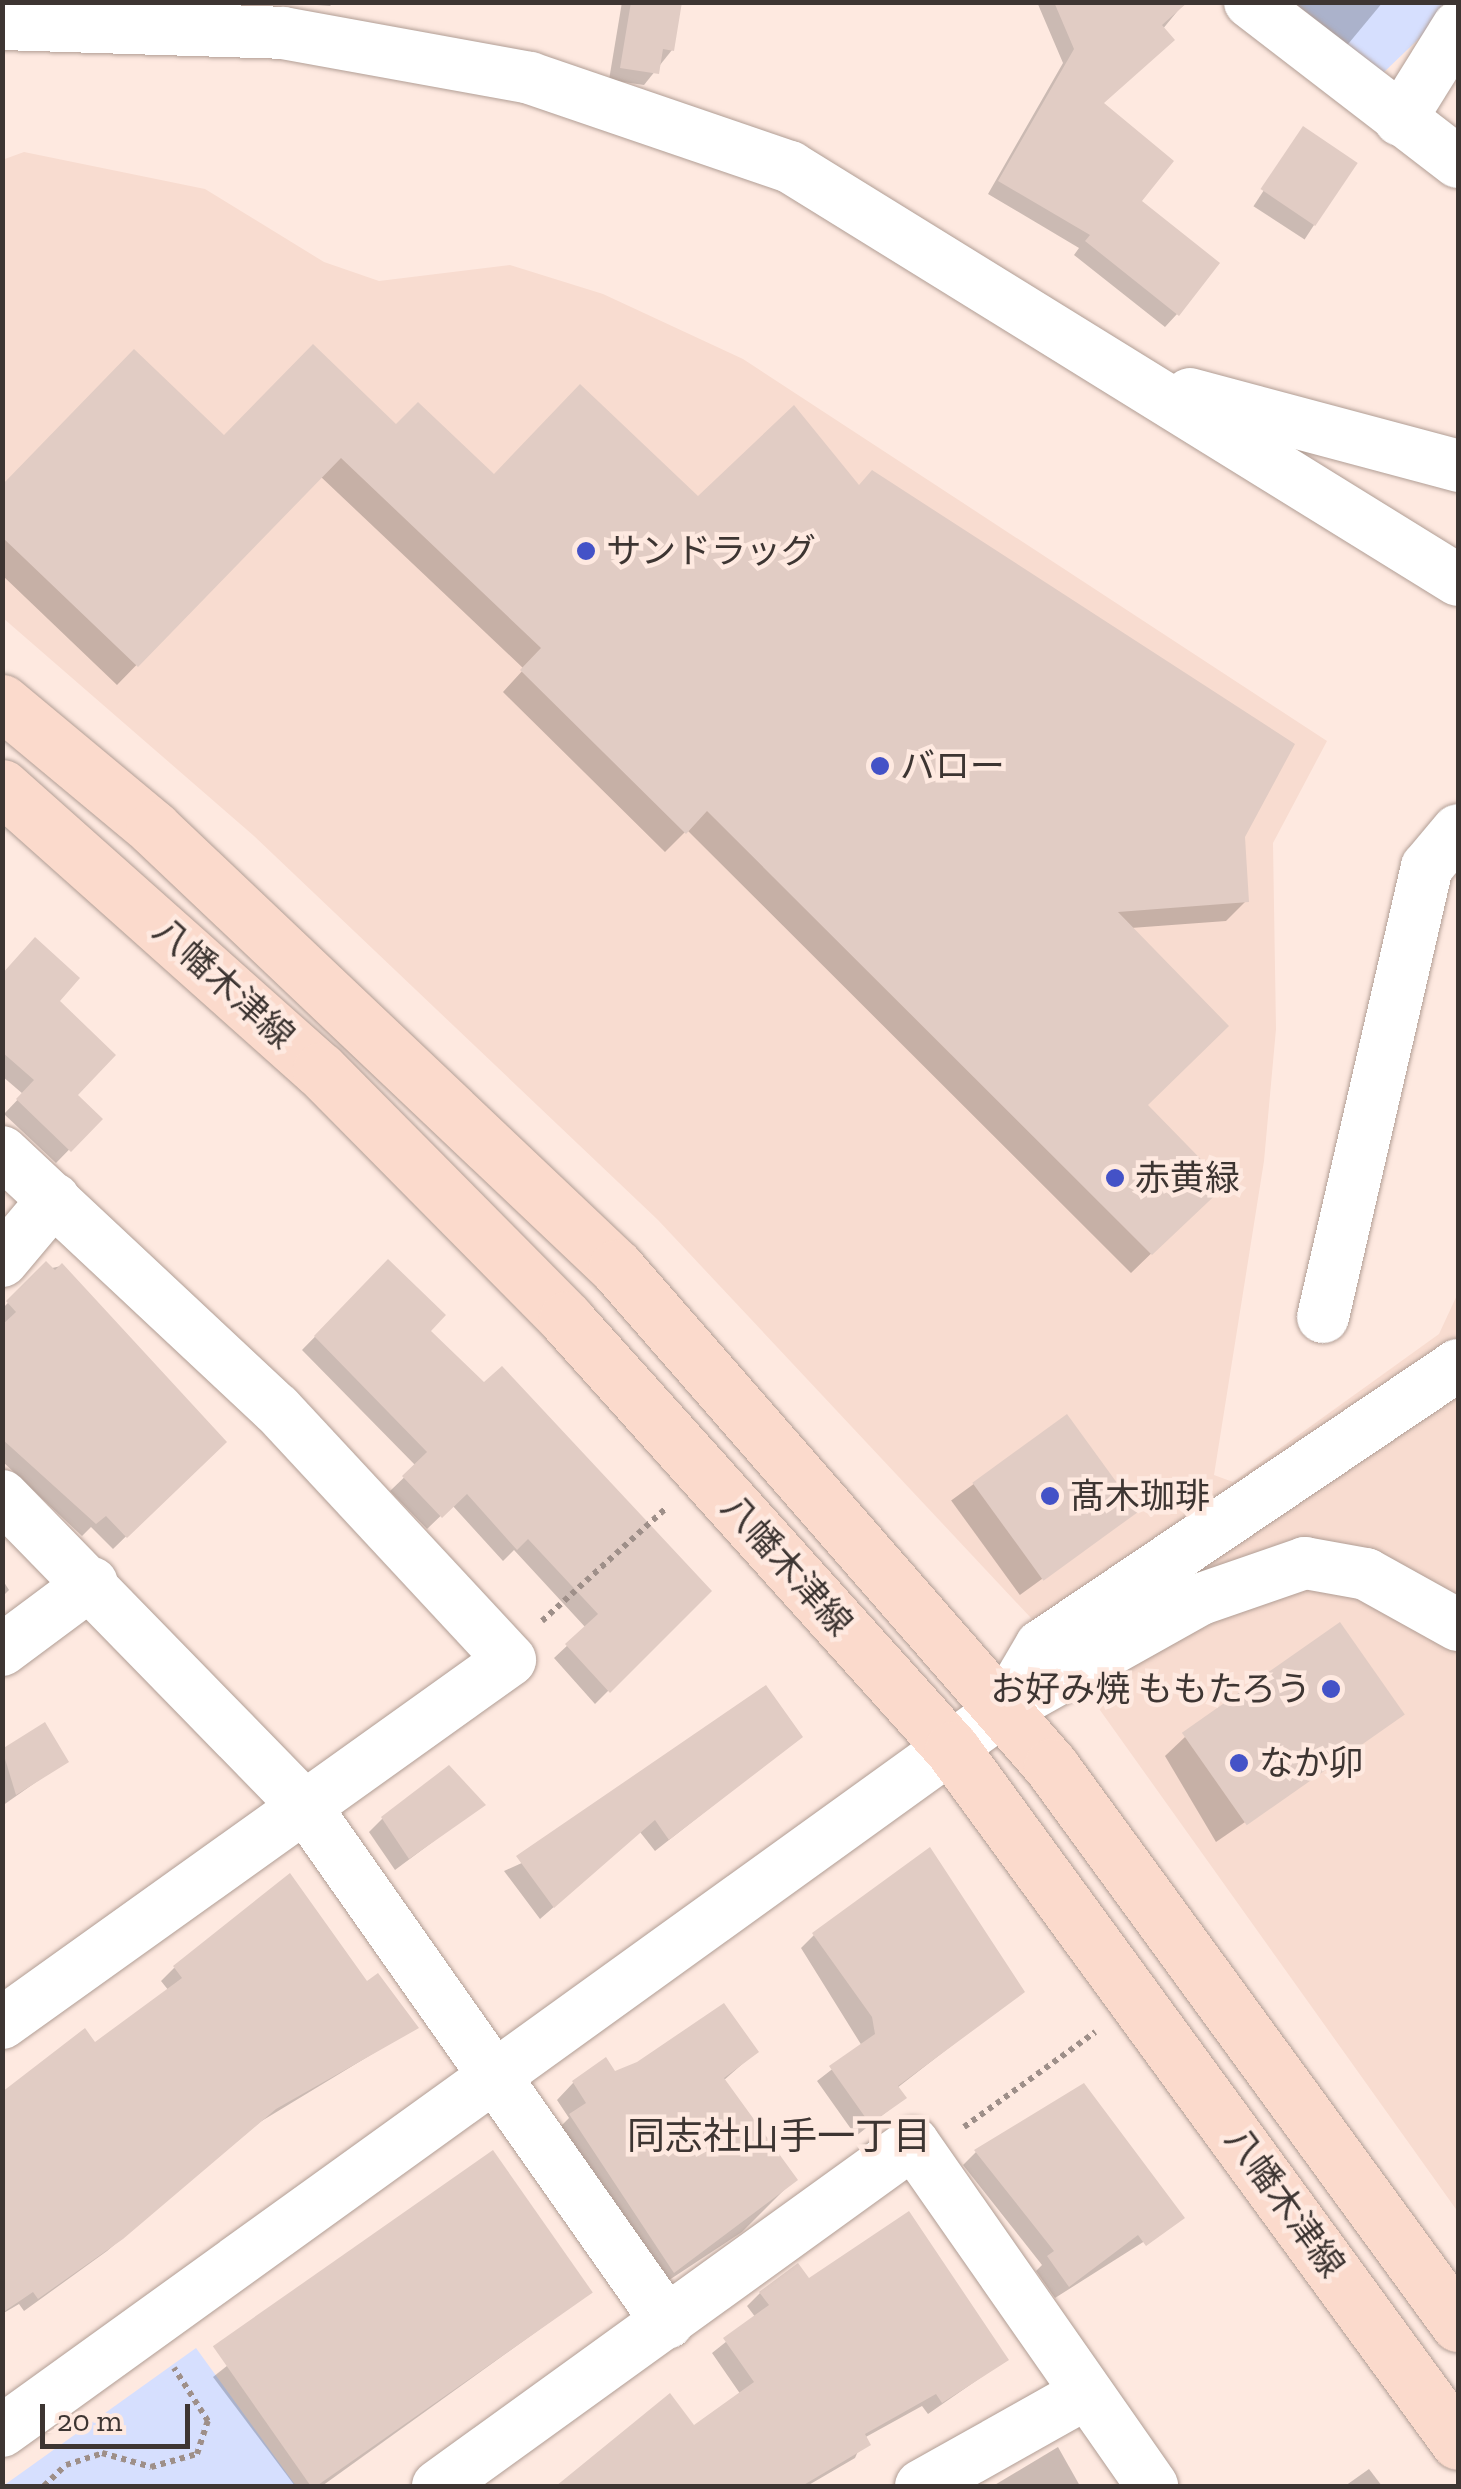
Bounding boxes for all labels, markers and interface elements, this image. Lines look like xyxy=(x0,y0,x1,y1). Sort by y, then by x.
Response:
place label: サンドラッグ xyxy=(606,530,816,572)
marker: サンドラッグ xyxy=(575,540,597,562)
place label: バロー xyxy=(900,745,1005,787)
marker: バロー xyxy=(869,755,891,777)
street label: 八幡木津線 xyxy=(145,909,303,1057)
place label: 赤黄緑 xyxy=(1135,1157,1240,1199)
marker: 赤黄緑 xyxy=(1104,1167,1126,1189)
place label: 髙木珈琲 xyxy=(1070,1475,1210,1517)
marker: 髙木珈琲 xyxy=(1039,1485,1061,1507)
street label: 八幡木津線 xyxy=(713,1486,861,1644)
place label: お好み焼 ももたろう xyxy=(988,1668,1311,1710)
marker: お好み焼 ももたろう xyxy=(1320,1678,1342,1700)
place label: なか卯 xyxy=(1259,1742,1364,1784)
marker: なか卯 xyxy=(1228,1752,1250,1774)
district label: 同志社山手一丁目 xyxy=(627,2114,931,2160)
street label: 八幡木津線 xyxy=(1217,2119,1353,2285)
scale bar xyxy=(45,2384,195,2446)
text: 20 m xyxy=(57,2403,122,2439)

